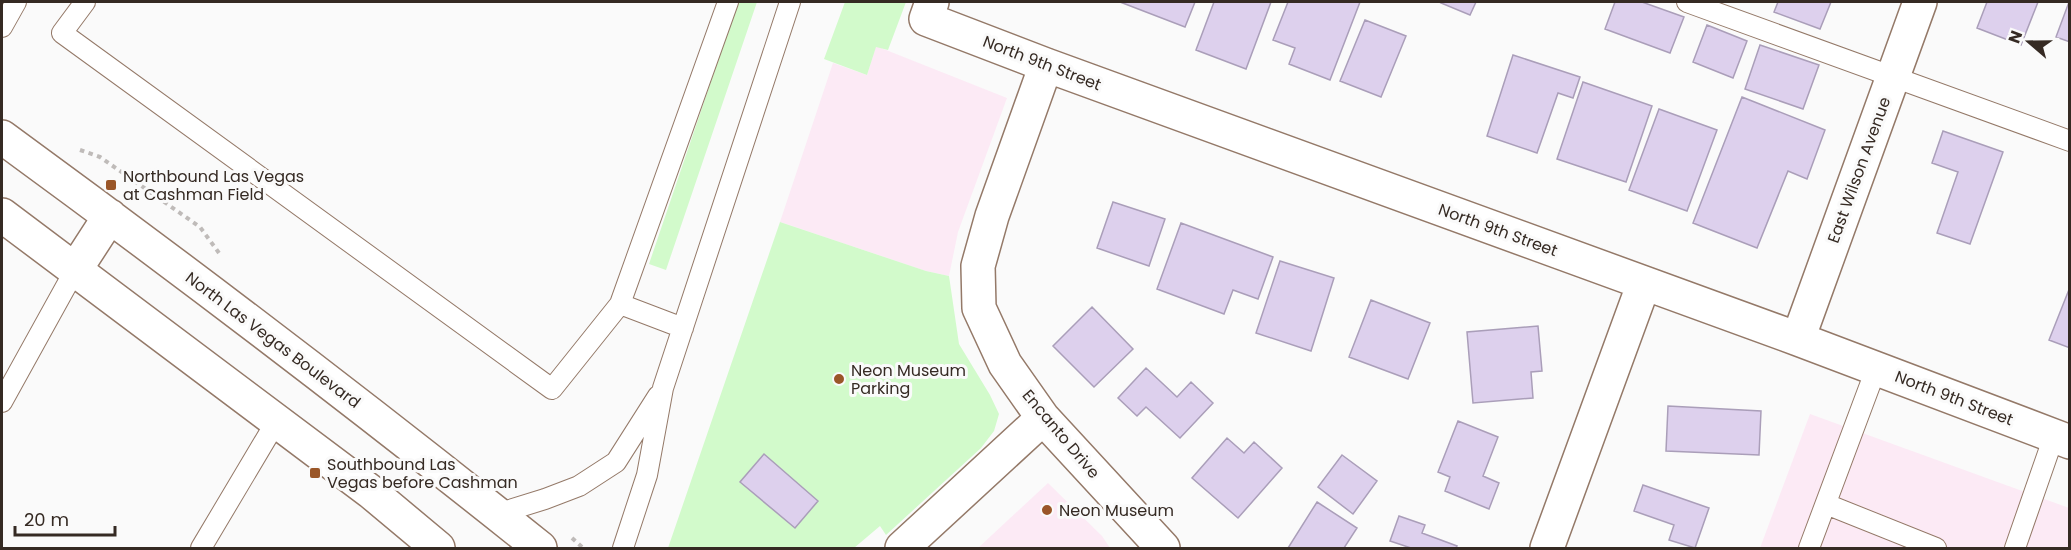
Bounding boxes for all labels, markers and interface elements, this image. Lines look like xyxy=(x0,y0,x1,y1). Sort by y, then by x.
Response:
north arrow xyxy=(1999,12,2059,72)
text: N xyxy=(2003,27,2028,47)
street label: North 9th Street xyxy=(980,30,1105,96)
street label: East Wilson Avenue xyxy=(1822,94,1896,246)
place label: Northbound Las Vegas at Cashman Field xyxy=(123,165,304,206)
marker: Northbound Las Vegas at Cashman Field xyxy=(104,178,118,192)
street label: North 9th Street xyxy=(1435,198,1561,262)
street label: North Las Vegas Boulevard xyxy=(181,266,365,414)
place label: Neon Museum Parking xyxy=(851,359,966,400)
street label: North 9th Street xyxy=(1892,365,2017,431)
marker: Neon Museum Parking xyxy=(832,372,846,386)
street label: Encanto Drive xyxy=(1017,385,1105,483)
place label: Southbound Las Vegas before Cashman xyxy=(327,453,518,494)
marker: Southbound Las Vegas before Cashman xyxy=(308,466,322,480)
scale bar xyxy=(15,499,116,537)
place label: Neon Museum xyxy=(1059,499,1174,522)
marker: Neon Museum xyxy=(1040,503,1054,517)
text: 20 m xyxy=(24,507,69,532)

